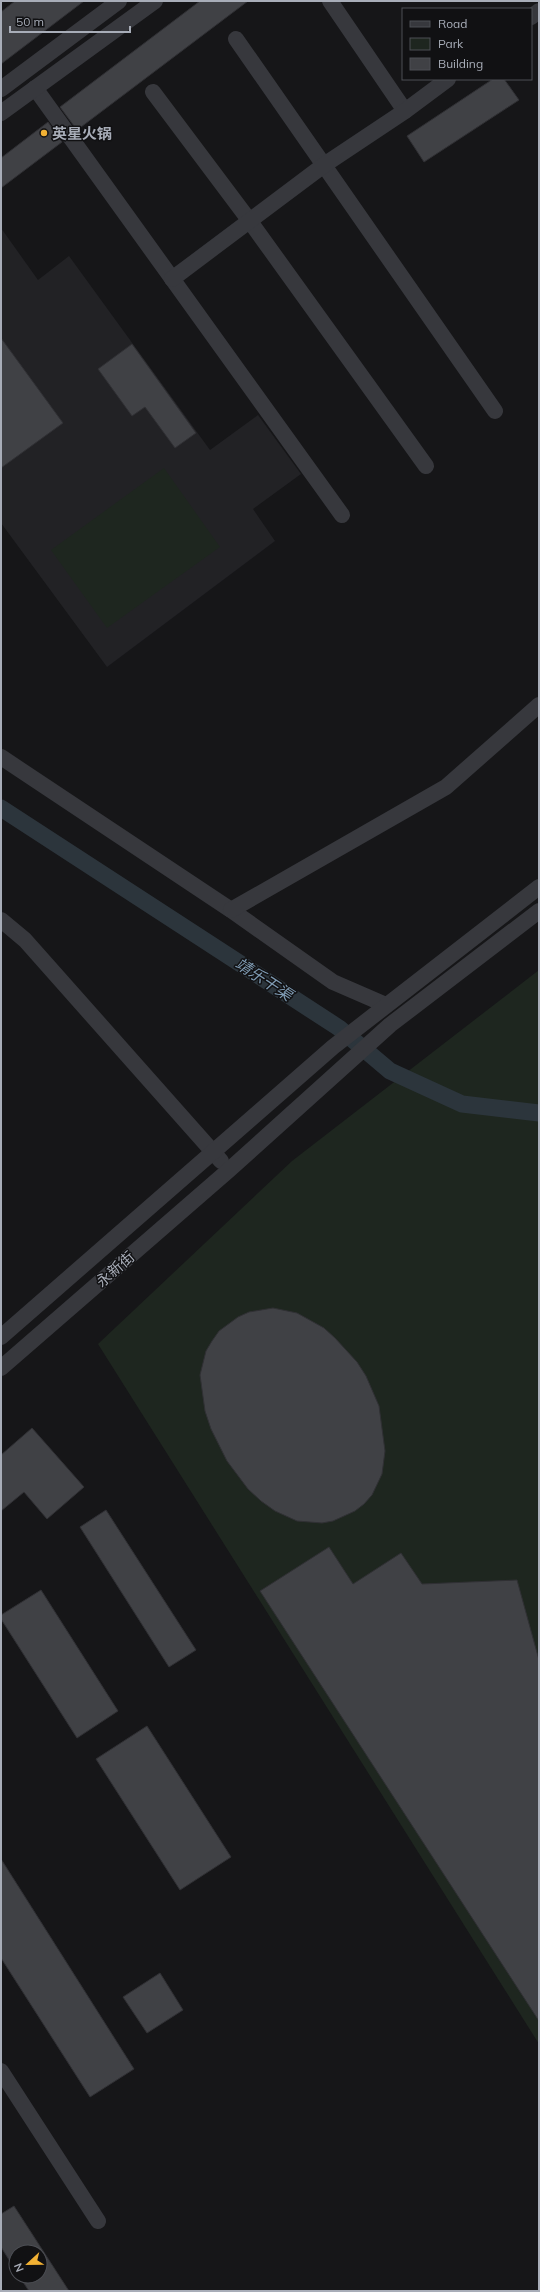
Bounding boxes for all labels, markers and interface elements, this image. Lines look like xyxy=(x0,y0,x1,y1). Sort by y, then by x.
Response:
scale bar xyxy=(10,8,130,34)
legend xyxy=(402,8,532,80)
text: 50 m xyxy=(16,14,44,29)
text: Road xyxy=(438,16,467,31)
text: Park xyxy=(438,36,464,51)
text: Building xyxy=(438,56,483,71)
place label: 英星火锅 xyxy=(52,124,112,143)
marker: 英星火锅 xyxy=(39,128,49,138)
water label: 靖乐干渠 xyxy=(232,953,298,1006)
street label: 永新街 xyxy=(92,1247,138,1291)
north arrow xyxy=(8,2244,48,2284)
text: N xyxy=(11,2261,27,2274)

